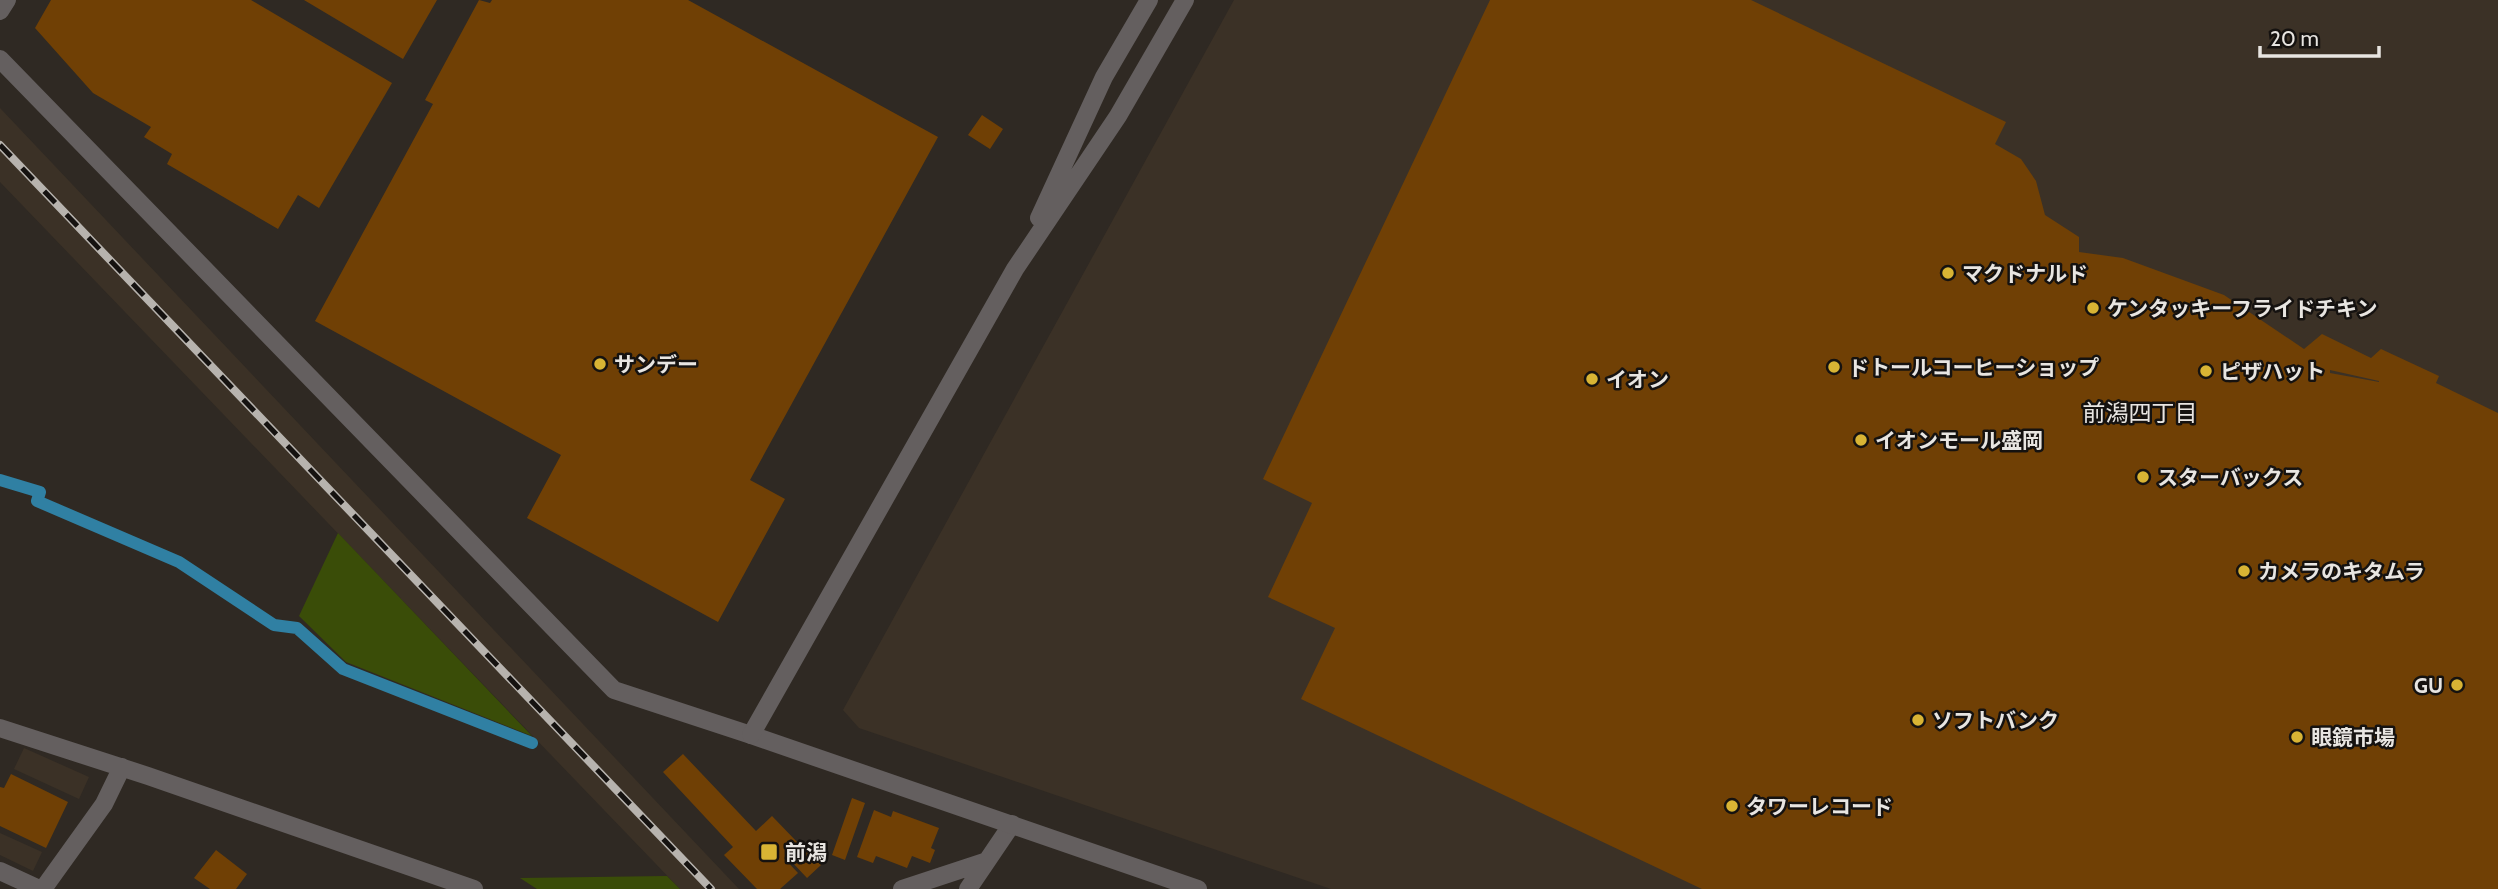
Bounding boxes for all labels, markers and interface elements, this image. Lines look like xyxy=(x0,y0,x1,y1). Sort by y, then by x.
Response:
scale bar xyxy=(2260,14,2379,58)
text: 20 m xyxy=(2270,26,2319,51)
place label: マクドナルド xyxy=(1962,261,2088,286)
marker: マクドナルド xyxy=(1940,265,1956,281)
place label: ケンタッキーフライドチキン xyxy=(2107,296,2377,321)
marker: ケンタッキーフライドチキン xyxy=(2085,300,2101,316)
place label: サンデー xyxy=(614,352,698,377)
place label: ドトールコーヒーショップ xyxy=(1848,355,2099,380)
marker: サンデー xyxy=(592,356,608,372)
marker: ドトールコーヒーショップ xyxy=(1826,359,1842,375)
place label: ピザハット xyxy=(2220,359,2325,384)
marker: ピザハット xyxy=(2198,363,2214,379)
place label: イオン xyxy=(1606,367,1669,392)
marker: イオン xyxy=(1584,371,1600,387)
district label: 前潟四丁目 xyxy=(2083,399,2198,427)
place label: イオンモール盛岡 xyxy=(1875,428,2043,453)
marker: イオンモール盛岡 xyxy=(1853,432,1869,448)
place label: スターバックス xyxy=(2157,465,2303,490)
marker: スターバックス xyxy=(2135,469,2151,485)
place label: カメラのキタムラ xyxy=(2258,559,2425,584)
marker: カメラのキタムラ xyxy=(2236,563,2252,579)
place label: GU xyxy=(2414,673,2443,698)
marker: GU xyxy=(2449,677,2465,693)
place label: ソフトバンク xyxy=(1932,708,2059,733)
marker: ソフトバンク xyxy=(1910,712,1926,728)
place label: 眼鏡市場 xyxy=(2311,725,2395,750)
marker: 眼鏡市場 xyxy=(2289,729,2305,745)
place label: タワーレコード xyxy=(1746,794,1893,819)
marker: タワーレコード xyxy=(1724,798,1740,814)
place label: 前潟 xyxy=(785,840,827,865)
marker: 前潟 xyxy=(759,842,779,862)

